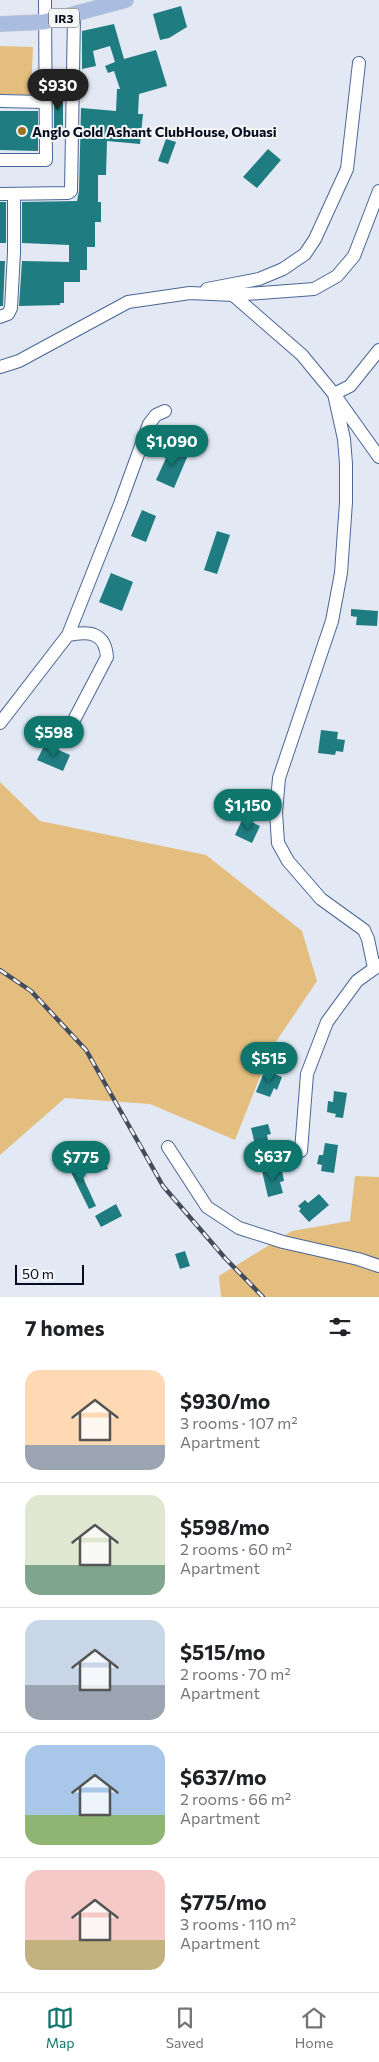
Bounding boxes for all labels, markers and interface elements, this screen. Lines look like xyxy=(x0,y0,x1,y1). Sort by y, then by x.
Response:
road number: IR3 xyxy=(49,8,79,28)
pin: $930 xyxy=(28,68,88,111)
text: $930 xyxy=(39,75,77,94)
place label: Anglo Gold Ashant ClubHouse, Obuasi xyxy=(32,123,277,140)
marker: Anglo Gold Ashant ClubHouse, Obuasi xyxy=(16,125,28,137)
pin: $1,090 xyxy=(131,424,213,467)
text: $1,090 xyxy=(146,431,198,450)
pin: $598 xyxy=(24,716,84,758)
text: $598 xyxy=(35,722,73,741)
pin: $1,150 xyxy=(207,788,289,831)
text: $1,150 xyxy=(225,795,271,814)
pin: $515 xyxy=(239,1042,299,1084)
text: $515 xyxy=(251,1048,287,1067)
pin: $775 xyxy=(51,1140,111,1183)
pin: $637 xyxy=(243,1140,303,1182)
text: $637 xyxy=(255,1146,291,1165)
text: $775 xyxy=(63,1147,99,1166)
scale bar xyxy=(15,1262,84,1285)
text: 50 m xyxy=(22,1265,54,1282)
icon: filters xyxy=(326,1313,354,1341)
text: 7 homes xyxy=(25,1315,104,1340)
text: $930/mo xyxy=(180,1388,270,1413)
icon: home xyxy=(65,1390,125,1450)
text: 3 rooms · 107 m² xyxy=(180,1413,298,1432)
text: Apartment xyxy=(180,1432,260,1451)
text: $598/mo xyxy=(180,1514,270,1539)
icon: home xyxy=(65,1515,125,1575)
text: 2 rooms · 60 m² xyxy=(180,1539,292,1558)
text: Apartment xyxy=(180,1558,260,1577)
text: $515/mo xyxy=(180,1639,265,1664)
icon: home xyxy=(65,1640,125,1700)
text: 2 rooms · 70 m² xyxy=(180,1664,291,1683)
text: Apartment xyxy=(180,1683,260,1702)
text: $637/mo xyxy=(180,1764,267,1789)
icon: home xyxy=(65,1765,125,1825)
text: 2 rooms · 66 m² xyxy=(180,1789,291,1808)
text: Apartment xyxy=(180,1808,260,1827)
text: $775/mo xyxy=(180,1889,267,1914)
icon: home xyxy=(65,1890,125,1950)
text: 3 rooms · 110 m² xyxy=(180,1914,296,1933)
text: Apartment xyxy=(180,1933,260,1952)
tab: Map xyxy=(46,2004,75,2051)
tab: Saved xyxy=(166,2004,204,2051)
tab: Home xyxy=(295,2004,333,2051)

